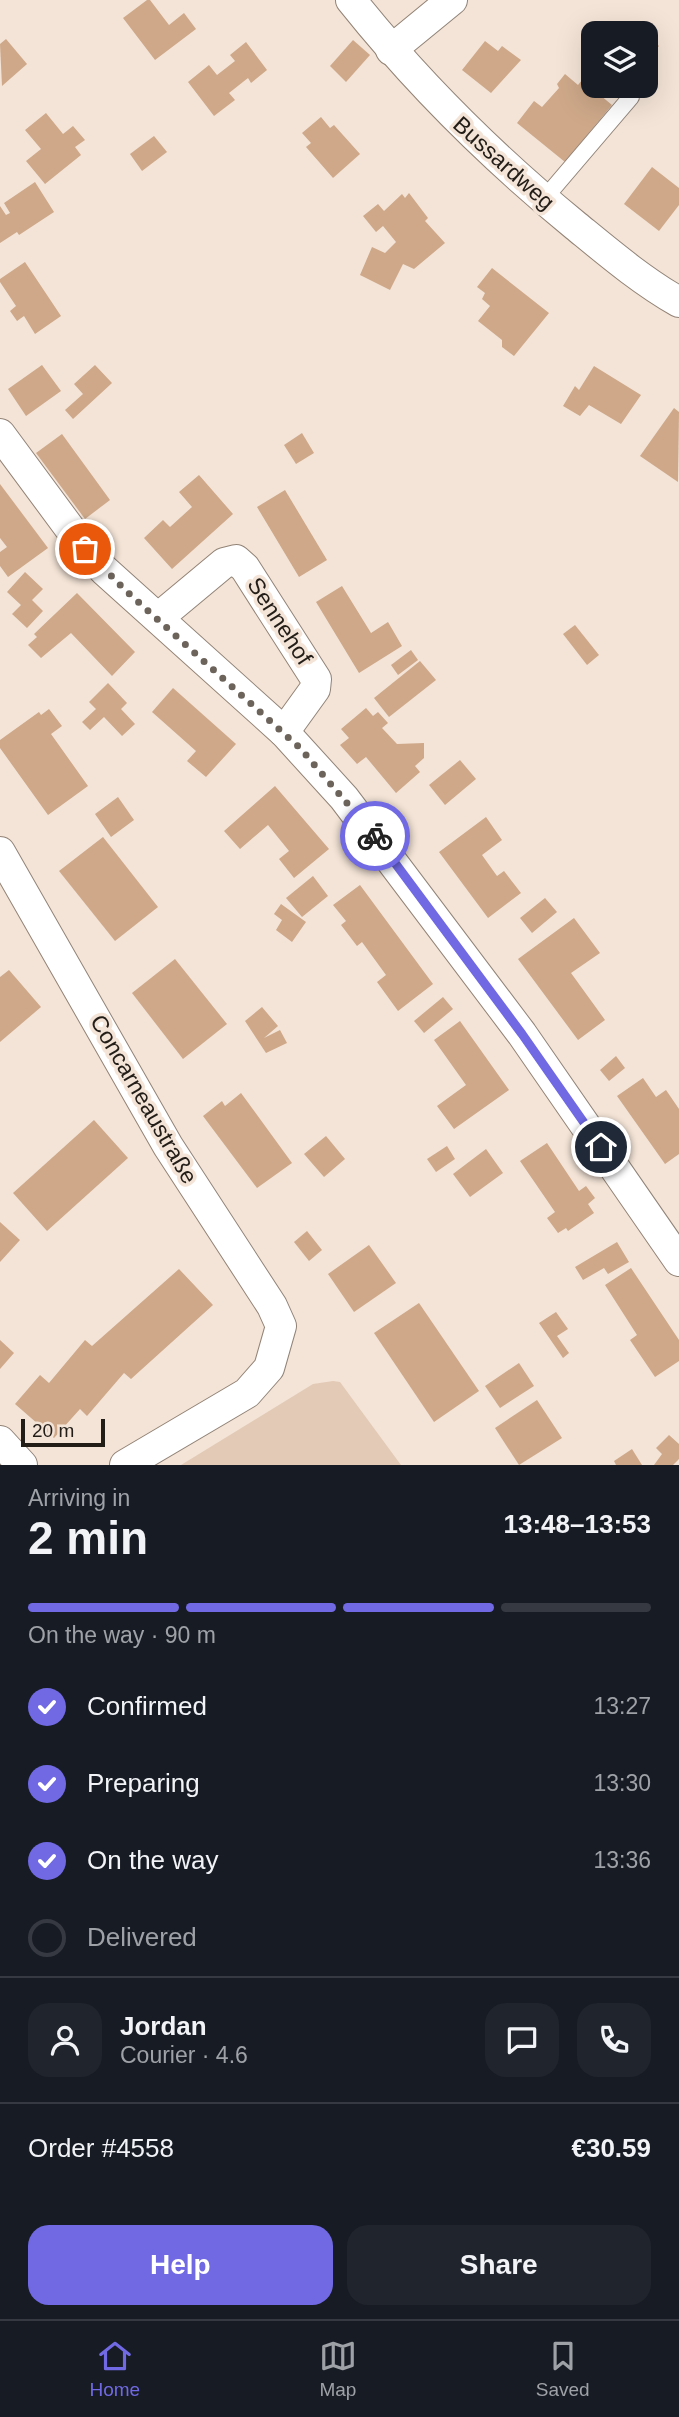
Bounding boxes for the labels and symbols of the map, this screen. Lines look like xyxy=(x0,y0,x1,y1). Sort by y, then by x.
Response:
street label: Bussardweg xyxy=(448,111,560,215)
pin xyxy=(55,519,115,579)
street label: Sennehof xyxy=(242,573,318,670)
courier xyxy=(340,801,410,871)
street label: Concarneaustraße xyxy=(85,1010,203,1188)
pin xyxy=(571,1117,631,1177)
scale bar xyxy=(21,1416,105,1448)

